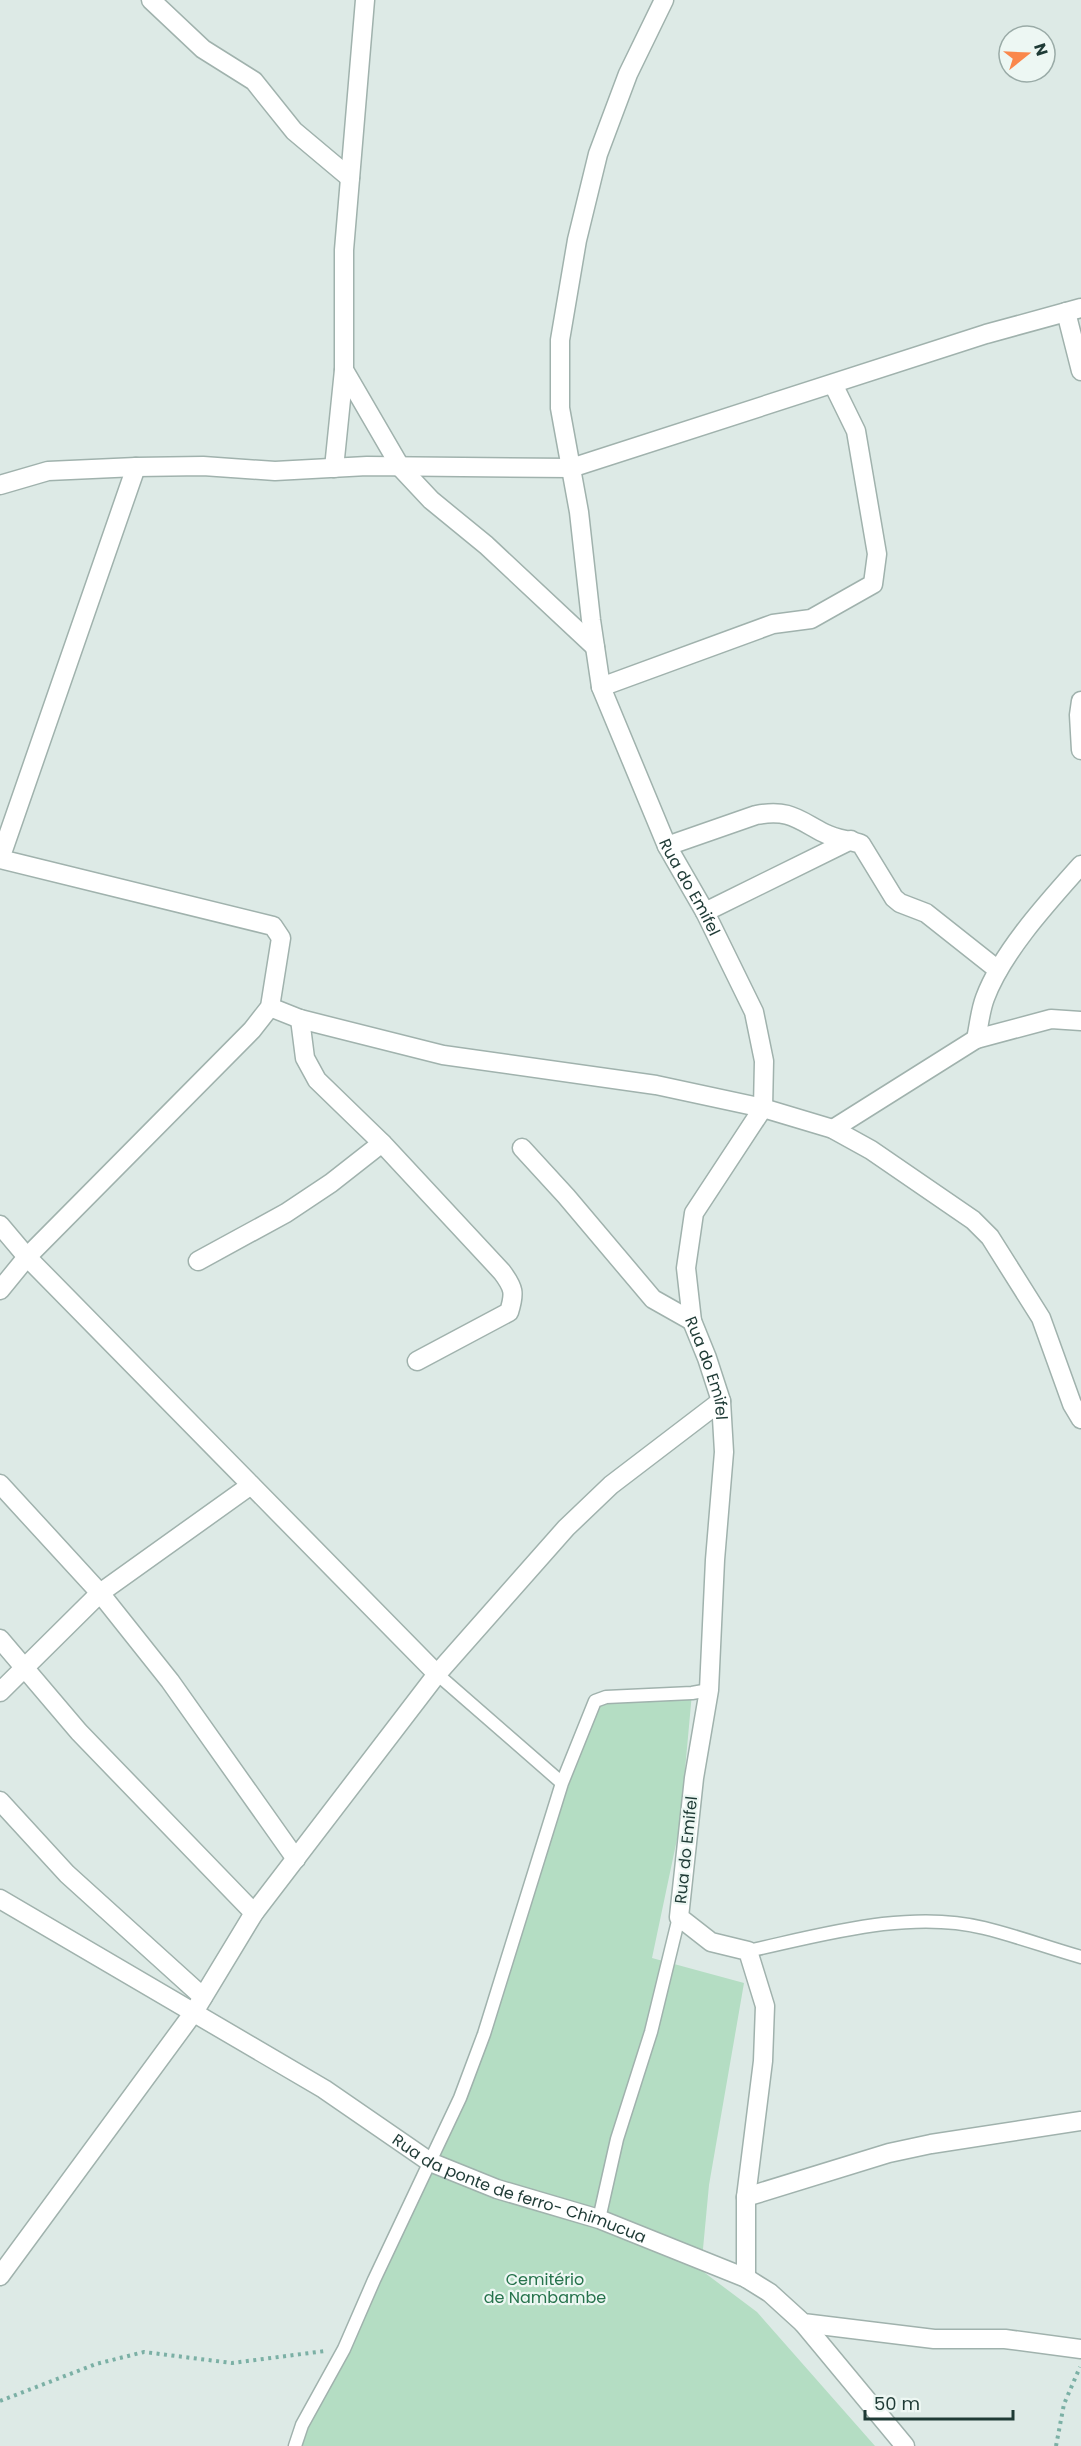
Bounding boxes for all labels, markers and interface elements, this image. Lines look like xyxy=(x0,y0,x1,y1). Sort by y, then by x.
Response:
north arrow xyxy=(997,24,1057,84)
text: N xyxy=(1028,40,1054,59)
street label: Rua do Emifel xyxy=(654,835,726,939)
street label: Rua do Emifel xyxy=(680,1313,734,1421)
street label: Rua do Emifel xyxy=(669,1795,703,1905)
street label: Rua da ponte de ferro- Chimucua xyxy=(388,2128,650,2248)
park label: Cemitério de Nambambe xyxy=(484,2268,606,2309)
scale bar xyxy=(865,2383,1014,2421)
text: 50 m xyxy=(874,2391,920,2416)

